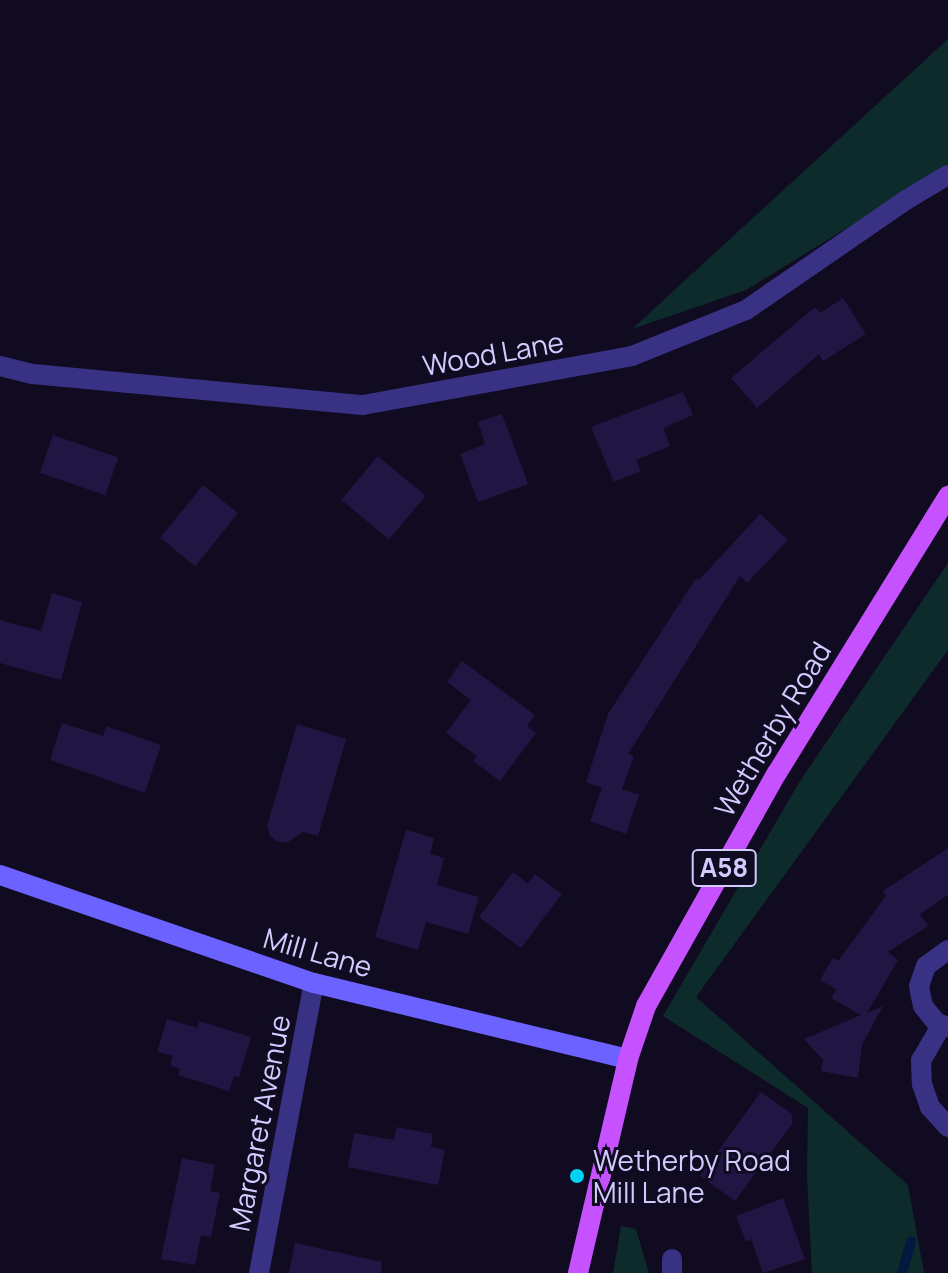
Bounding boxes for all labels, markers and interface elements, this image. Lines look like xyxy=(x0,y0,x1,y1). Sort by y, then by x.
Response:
street label: Wood Lane xyxy=(420,324,566,382)
street label: Wetherby Road xyxy=(707,636,837,822)
road number: A58 xyxy=(690,846,758,890)
street label: Mill Lane xyxy=(260,920,376,984)
street label: Margaret Avenue xyxy=(222,1012,296,1234)
place label: Wetherby Road Mill Lane xyxy=(593,1143,791,1209)
marker: Wetherby Road Mill Lane xyxy=(568,1167,586,1185)

